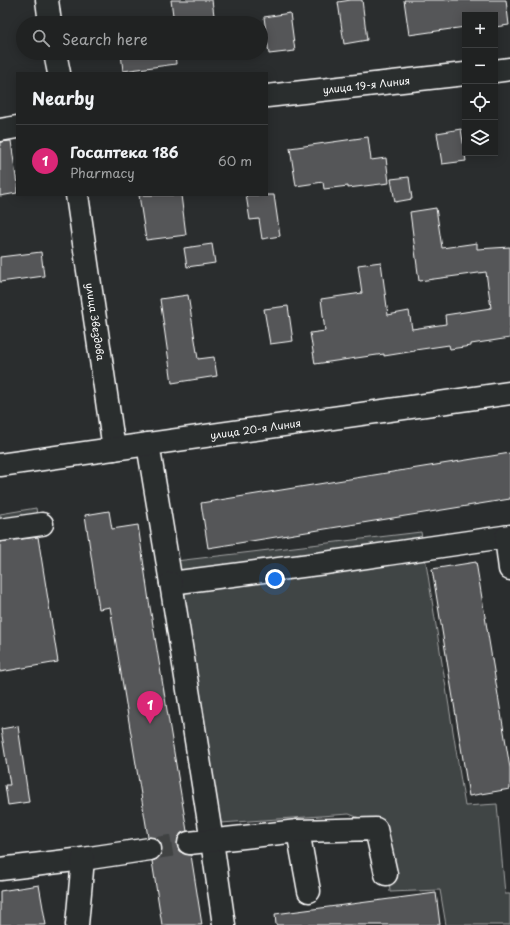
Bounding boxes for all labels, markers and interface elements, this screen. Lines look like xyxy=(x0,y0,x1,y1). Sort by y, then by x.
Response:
map controls xyxy=(462,12,498,156)
button: + xyxy=(462,12,498,48)
search box xyxy=(16,16,268,60)
icon: search xyxy=(30,27,52,49)
text: Search here xyxy=(62,27,148,50)
button: − xyxy=(462,48,498,84)
street label: улица 19-я Линия xyxy=(322,72,411,97)
button: locate xyxy=(462,84,498,120)
text: Nearby xyxy=(32,85,94,111)
button: layers xyxy=(462,120,498,156)
text: Госаптека 186 xyxy=(70,140,179,163)
text: 1 xyxy=(42,151,48,170)
text: 60 m xyxy=(218,151,252,170)
text: Pharmacy xyxy=(70,163,135,182)
street label: улица Звездова xyxy=(83,282,109,362)
street label: улица 20-я Линия xyxy=(209,415,302,442)
your location xyxy=(265,569,285,589)
pin: 1 xyxy=(137,691,163,724)

